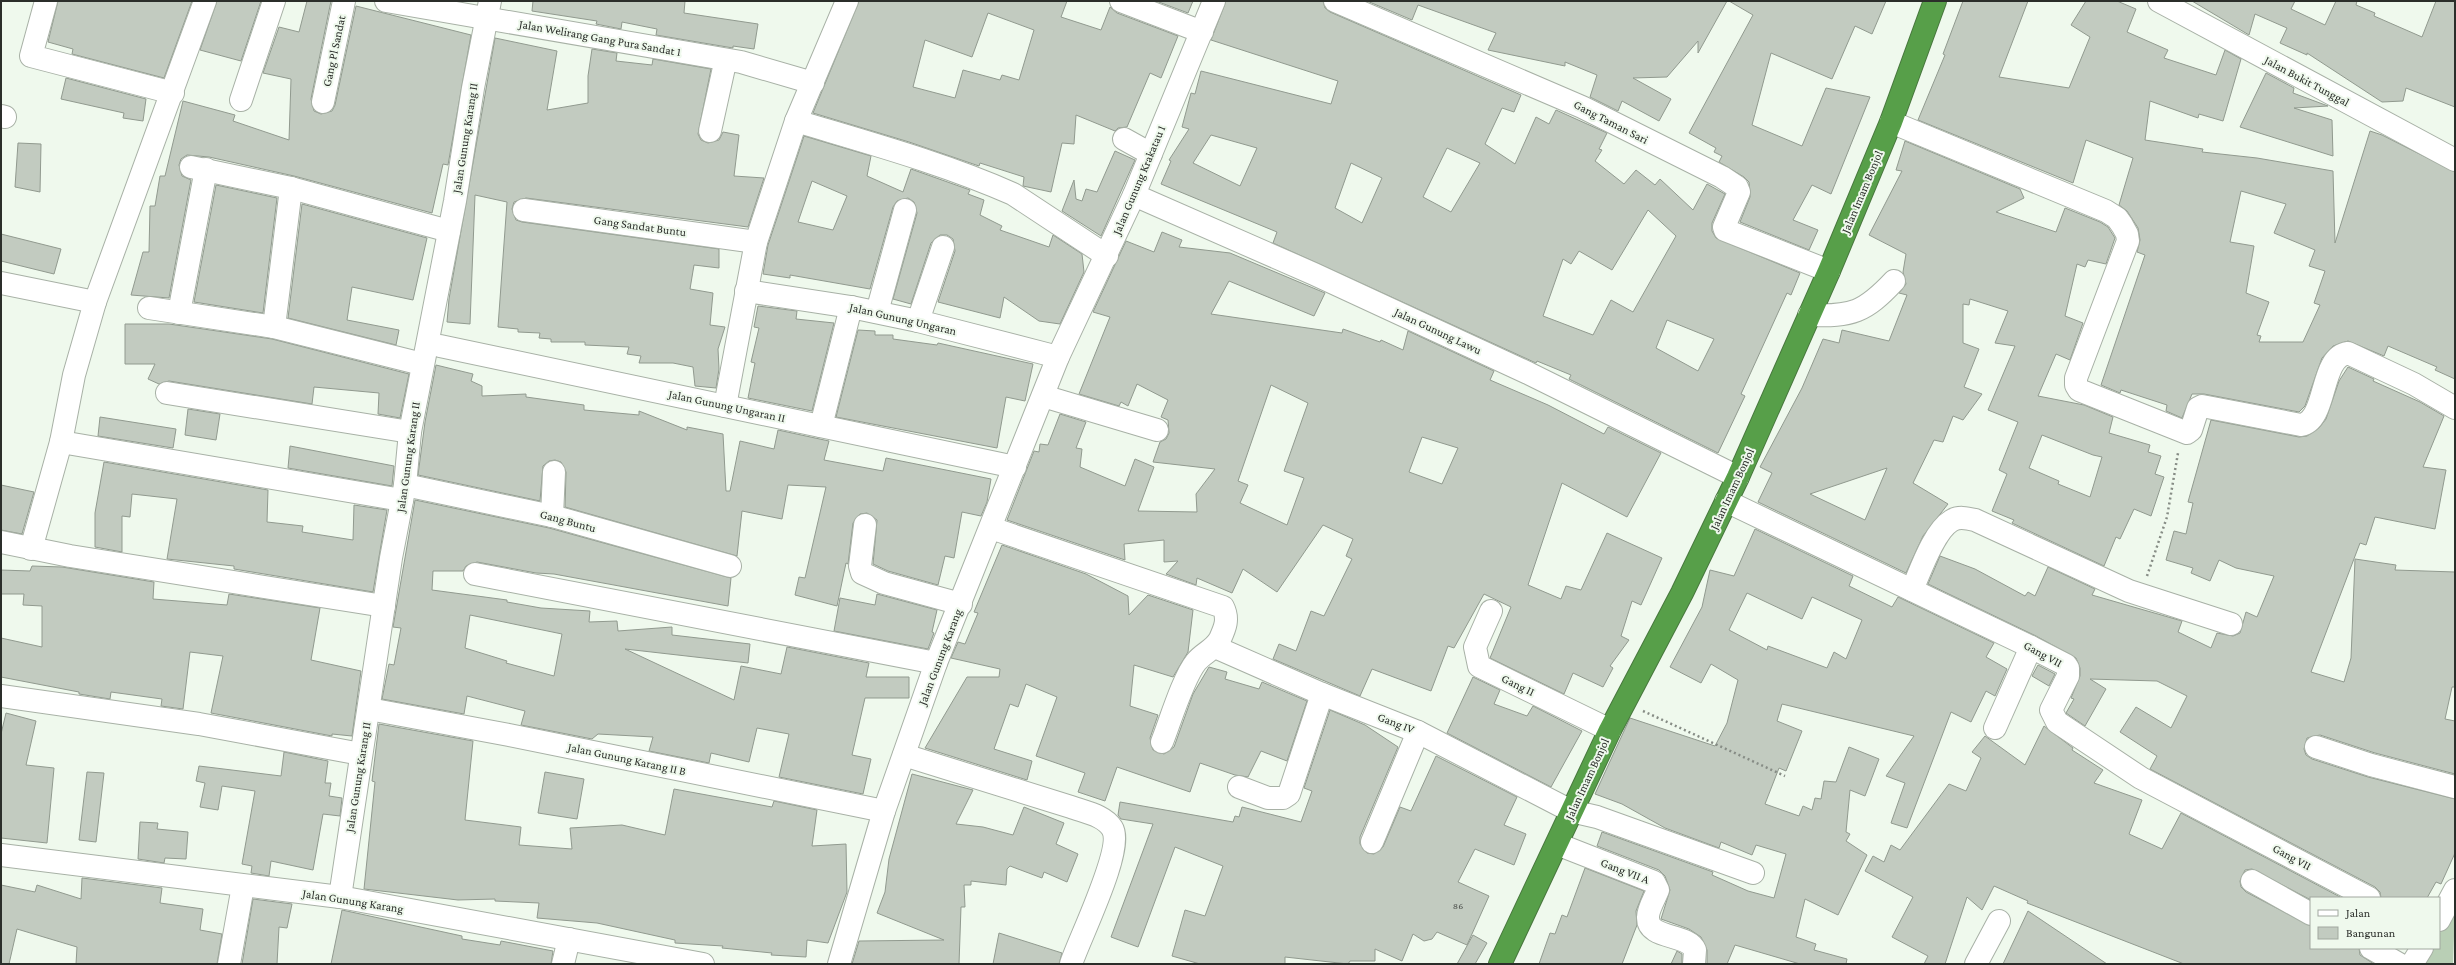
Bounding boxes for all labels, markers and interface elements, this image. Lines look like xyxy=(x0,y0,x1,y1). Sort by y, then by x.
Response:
street label: Gang Pl Sandat xyxy=(320,13,349,88)
street label: Jalan Welirang Gang Pura Sandat 1 xyxy=(517,17,682,59)
street label: Jalan Bukit Tunggal xyxy=(2261,52,2352,109)
street label: Jalan Gunung Karang II xyxy=(449,82,481,195)
street label: Gang Taman Sari xyxy=(1571,97,1651,147)
street label: Jalan Gunung Krakatau 1 xyxy=(1109,123,1168,238)
street label: Jalan Imam Bonjol xyxy=(1838,149,1886,236)
street label: Gang Sandat Buntu xyxy=(593,213,688,239)
street label: Jalan Gunung Ungaran xyxy=(847,300,958,338)
street label: Jalan Gunung Lawu xyxy=(1391,304,1484,358)
street label: Jalan Gunung Ungaran II xyxy=(666,387,787,425)
street label: Jalan Gunung Karang II xyxy=(393,400,423,514)
street label: Jalan Imam Bonjol xyxy=(1707,446,1757,533)
street label: Gang Buntu xyxy=(538,507,598,535)
street label: Jalan Gunung Karang xyxy=(915,607,965,708)
street label: Gang VII xyxy=(2021,638,2065,670)
street label: Gang II xyxy=(1499,671,1537,699)
street label: Gang IV xyxy=(1376,710,1416,736)
street label: Jalan Gunung Karang II xyxy=(342,721,374,834)
street label: Jalan Imam Bonjol xyxy=(1562,736,1612,823)
street label: Jalan Gunung Karang II B xyxy=(566,739,688,778)
street label: Gang VII xyxy=(2270,841,2314,873)
street label: Gang VII A xyxy=(1599,855,1651,887)
street label: Jalan Gunung Karang xyxy=(301,886,405,916)
legend xyxy=(2310,897,2440,949)
house number: 86 xyxy=(1453,900,1463,911)
text: Jalan xyxy=(2345,906,2371,920)
text: Bangunan xyxy=(2346,926,2396,940)

